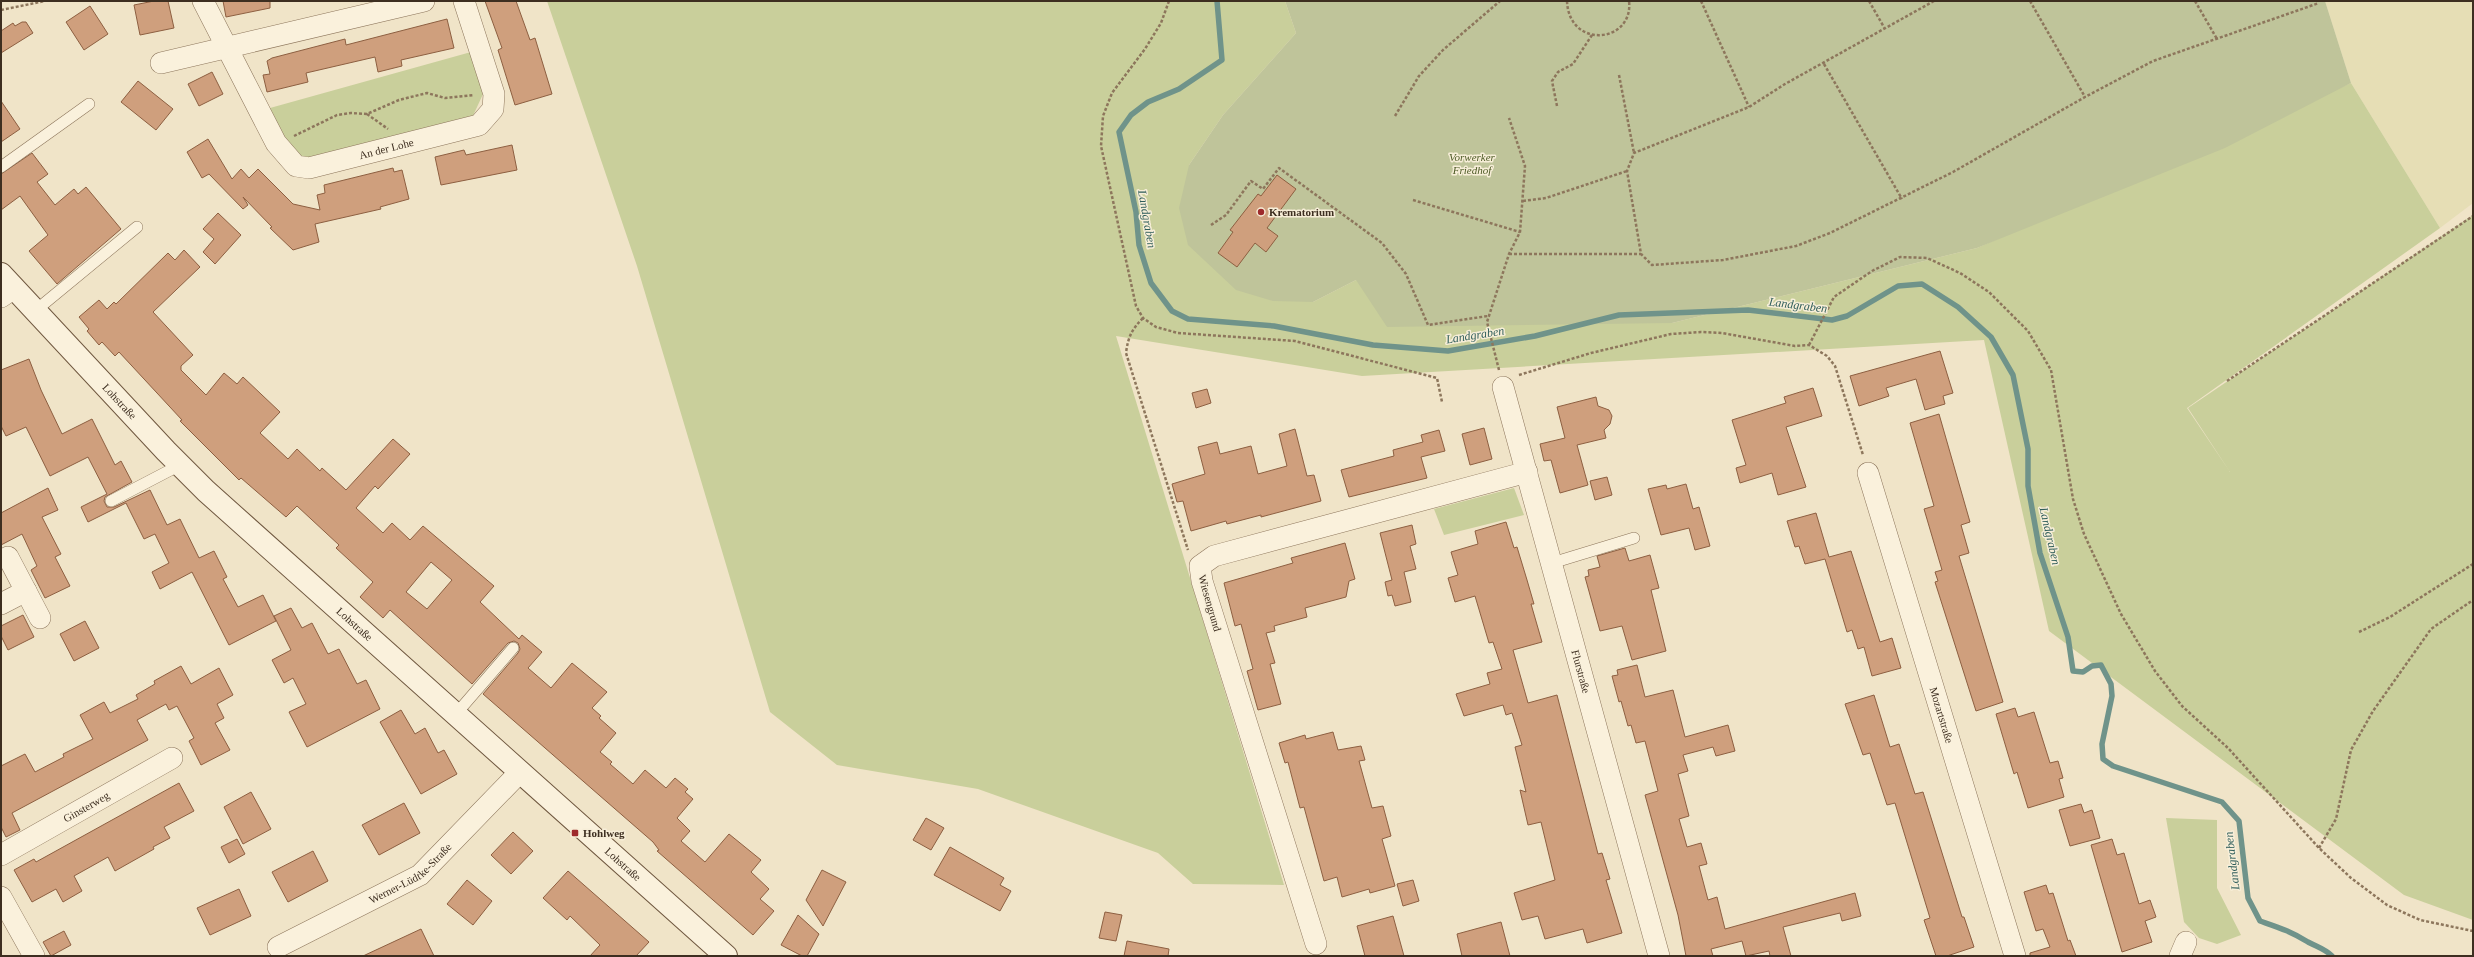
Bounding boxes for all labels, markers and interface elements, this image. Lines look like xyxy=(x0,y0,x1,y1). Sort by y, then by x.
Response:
street label: An der Lohe xyxy=(358,136,415,161)
park label: Vorwerker Friedhof xyxy=(1449,151,1496,176)
water label: Landgraben xyxy=(1135,188,1159,249)
place label: Krematorium xyxy=(1269,206,1334,218)
marker: Krematorium xyxy=(1256,207,1266,217)
water label: Landgraben xyxy=(1767,294,1828,316)
water label: Landgraben xyxy=(1444,323,1505,347)
street label: Lohstraße xyxy=(100,381,139,422)
water label: Landgraben xyxy=(2036,505,2063,566)
street label: Wiesengrund xyxy=(1196,573,1224,633)
street label: Lohstraße xyxy=(334,605,375,643)
street label: Flurstraße xyxy=(1569,648,1593,695)
street label: Mozartstraße xyxy=(1927,686,1956,745)
street label: Ginsterweg xyxy=(61,789,112,824)
place label: Hohlweg xyxy=(583,827,625,839)
marker: Hohlweg xyxy=(570,828,580,838)
water label: Landgraben xyxy=(2221,831,2243,892)
street label: Werner-Lüdtke-Straße xyxy=(367,841,454,906)
street label: Lohstraße xyxy=(603,845,644,883)

